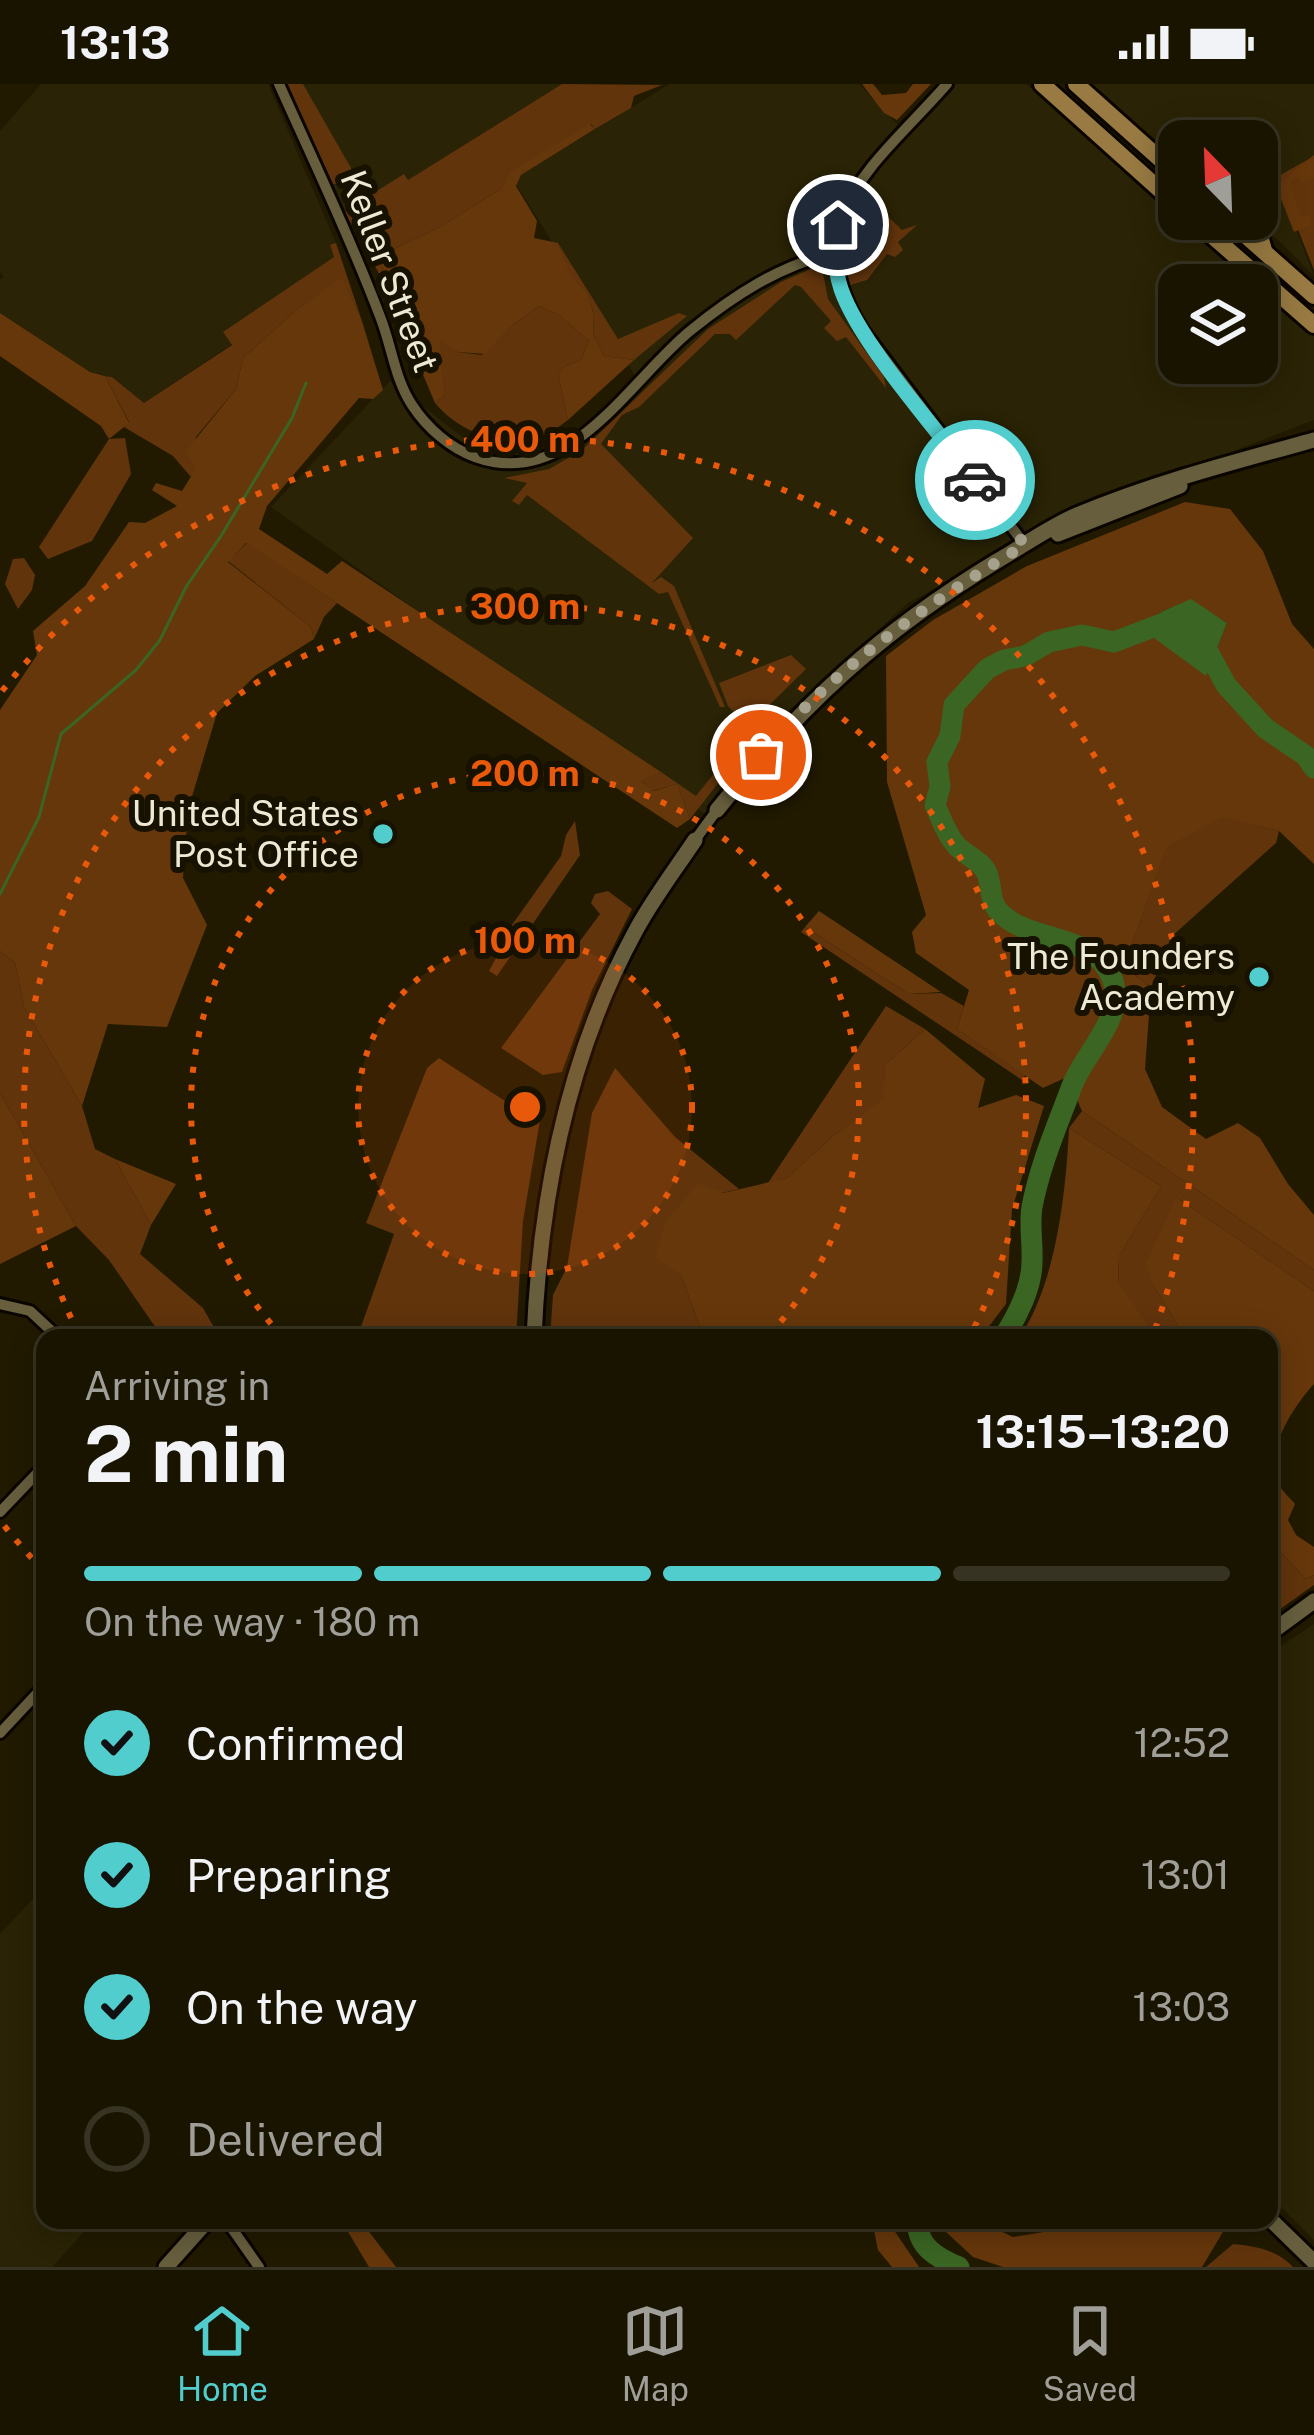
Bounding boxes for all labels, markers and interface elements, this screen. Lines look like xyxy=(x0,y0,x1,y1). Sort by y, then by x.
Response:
text: 13:13 xyxy=(60,16,171,69)
north arrow xyxy=(1158,120,1278,240)
map controls xyxy=(1158,120,1278,384)
street label: Keller Street xyxy=(332,164,448,378)
pin xyxy=(787,174,889,276)
icon: home xyxy=(805,192,871,258)
button: layers xyxy=(1158,264,1278,384)
text: 400 m xyxy=(470,418,580,460)
courier xyxy=(915,420,1035,540)
icon: car xyxy=(942,447,1008,513)
text: 300 m xyxy=(470,585,580,627)
pin xyxy=(710,704,812,806)
icon: bag xyxy=(728,722,794,788)
text: 200 m xyxy=(470,752,580,794)
place label: United States Post Office xyxy=(132,792,359,875)
marker: United States Post Office xyxy=(370,821,396,847)
text: 100 m xyxy=(474,919,576,961)
place label: The Founders Academy xyxy=(1007,935,1235,1018)
marker: The Founders Academy xyxy=(1246,964,1272,990)
centre of rings xyxy=(504,1086,546,1128)
text: Arriving in xyxy=(84,1363,270,1409)
text: 13:15–13:20 xyxy=(976,1405,1230,1458)
text: 2 min xyxy=(84,1408,288,1500)
text: On the way · 180 m xyxy=(84,1599,420,1645)
icon: check xyxy=(84,1710,150,1776)
text: Confirmed xyxy=(186,1717,405,1770)
text: 12:52 xyxy=(1134,1720,1230,1766)
icon: check xyxy=(84,1842,150,1908)
text: Preparing xyxy=(186,1849,392,1902)
text: 13:01 xyxy=(1141,1852,1230,1898)
icon: check xyxy=(84,1974,150,2040)
text: On the way xyxy=(186,1981,418,2034)
text: 13:03 xyxy=(1133,1984,1230,2030)
text: Delivered xyxy=(186,2113,385,2166)
tab: Home xyxy=(177,2298,268,2408)
tab: Map xyxy=(622,2298,689,2408)
tab: Saved xyxy=(1043,2298,1137,2408)

